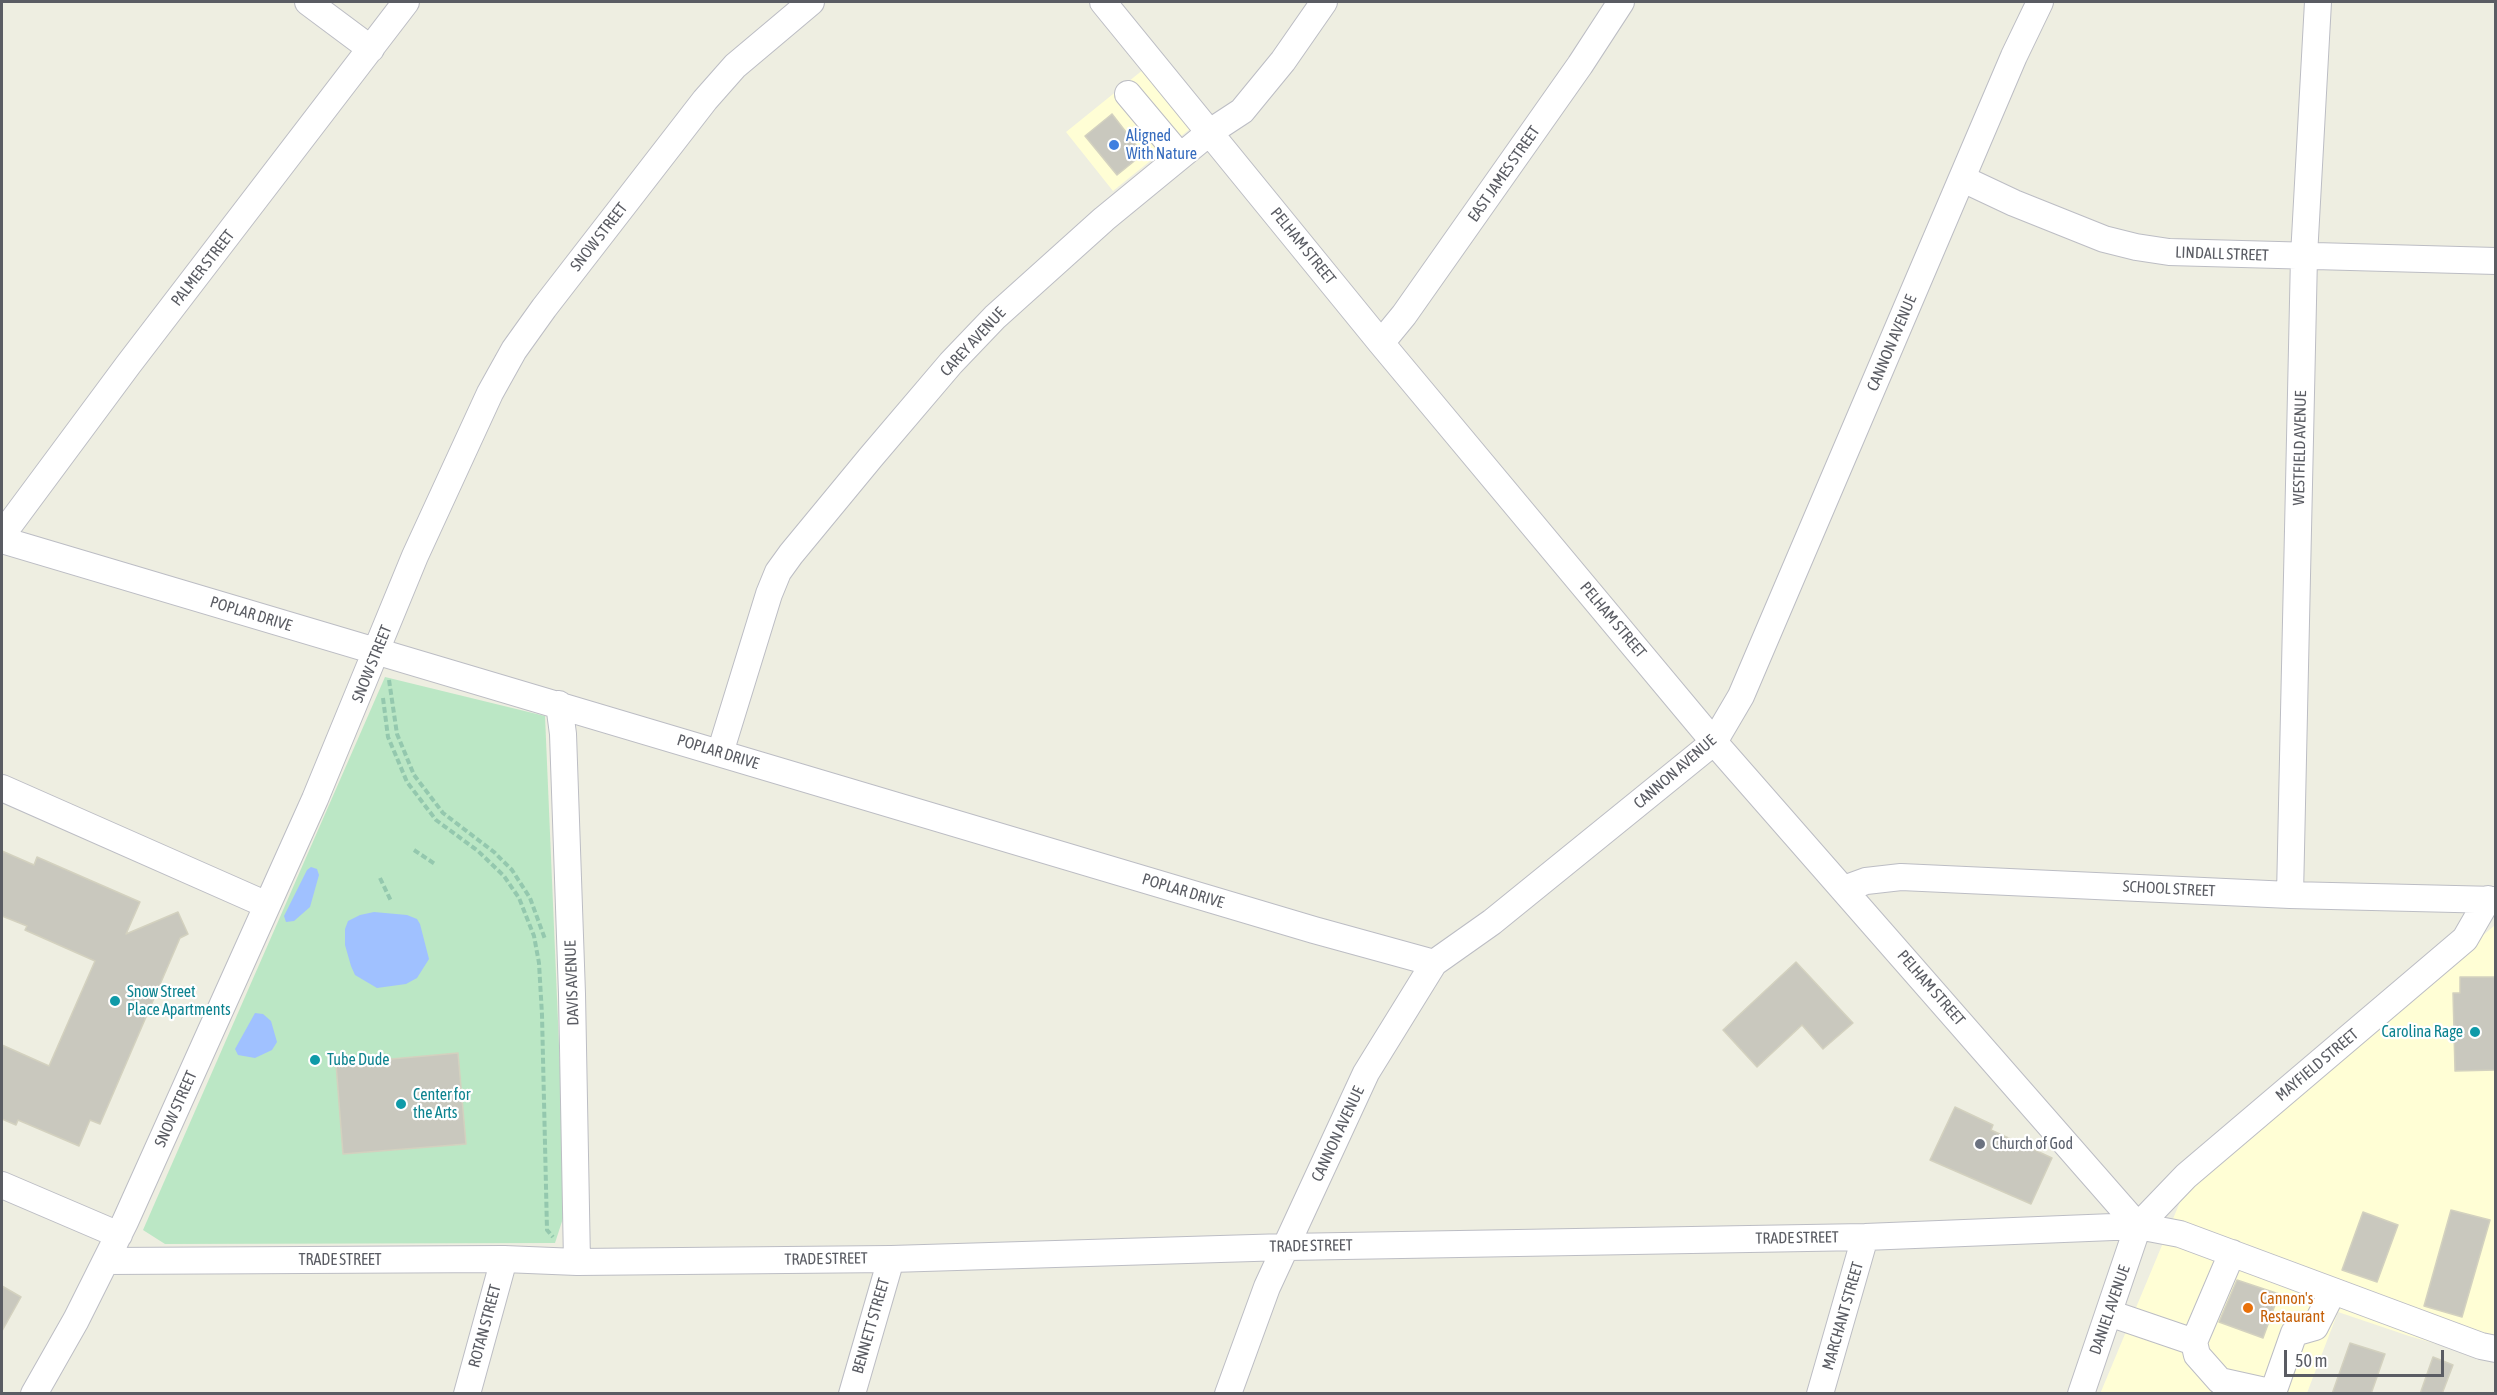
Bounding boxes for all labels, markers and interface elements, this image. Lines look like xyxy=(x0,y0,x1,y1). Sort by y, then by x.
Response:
street label: EAST JAMES STREET xyxy=(1464,122,1544,226)
place label: Aligned With Nature xyxy=(1126,126,1197,164)
marker: Aligned With Nature xyxy=(1107,138,1121,152)
street label: SNOW STREET xyxy=(566,199,632,275)
street label: PELHAM STREET xyxy=(1266,204,1340,288)
street label: PALMER STREET xyxy=(167,226,239,310)
street label: LINDALL STREET xyxy=(2175,243,2269,265)
street label: CANNON AVENUE xyxy=(1863,292,1921,394)
street label: CAREY AVENUE xyxy=(936,304,1010,380)
street label: WESTFIELD AVENUE xyxy=(2289,390,2311,506)
street label: PELHAM STREET xyxy=(1576,578,1650,662)
street label: POPLAR DRIVE xyxy=(208,592,294,636)
street label: SNOW STREET xyxy=(348,623,396,705)
street label: POPLAR DRIVE xyxy=(675,730,761,774)
street label: CANNON AVENUE xyxy=(1630,731,1720,813)
street label: POPLAR DRIVE xyxy=(1140,869,1226,913)
street label: SCHOOL STREET xyxy=(2122,877,2216,901)
street label: DAVIS AVENUE xyxy=(561,940,583,1026)
street label: PELHAM STREET xyxy=(1893,946,1969,1030)
place label: Snow Street Place Apartments xyxy=(127,982,231,1020)
marker: Snow Street Place Apartments xyxy=(108,994,122,1008)
place label: Carolina Rage xyxy=(2382,1022,2463,1042)
street label: MAYFIELD STREET xyxy=(2272,1025,2362,1105)
marker: Carolina Rage xyxy=(2468,1025,2482,1039)
place label: Tube Dude xyxy=(327,1050,390,1070)
marker: Tube Dude xyxy=(308,1053,322,1067)
street label: SNOW STREET xyxy=(151,1068,201,1150)
street label: CANNON AVENUE xyxy=(1308,1083,1368,1185)
place label: Center for the Arts xyxy=(413,1085,471,1123)
marker: Center for the Arts xyxy=(394,1097,408,1111)
place label: Church of God xyxy=(1992,1134,2073,1154)
marker: Church of God xyxy=(1973,1137,1987,1151)
street label: TRADE STREET xyxy=(1755,1228,1839,1248)
street label: TRADE STREET xyxy=(1269,1236,1353,1256)
street label: TRADE STREET xyxy=(784,1249,868,1269)
street label: TRADE STREET xyxy=(298,1250,382,1270)
street label: MARCHANT STREET xyxy=(1818,1260,1868,1372)
street label: DANIEL AVENUE xyxy=(2086,1263,2134,1357)
street label: BENNETT STREET xyxy=(848,1276,894,1376)
street label: ROTAN STREET xyxy=(465,1282,505,1370)
place label: Cannon's Restaurant xyxy=(2260,1289,2325,1327)
marker: Cannon's Restaurant xyxy=(2241,1301,2255,1315)
scale bar xyxy=(2287,1338,2448,1376)
text: 50 m xyxy=(2295,1350,2327,1371)

